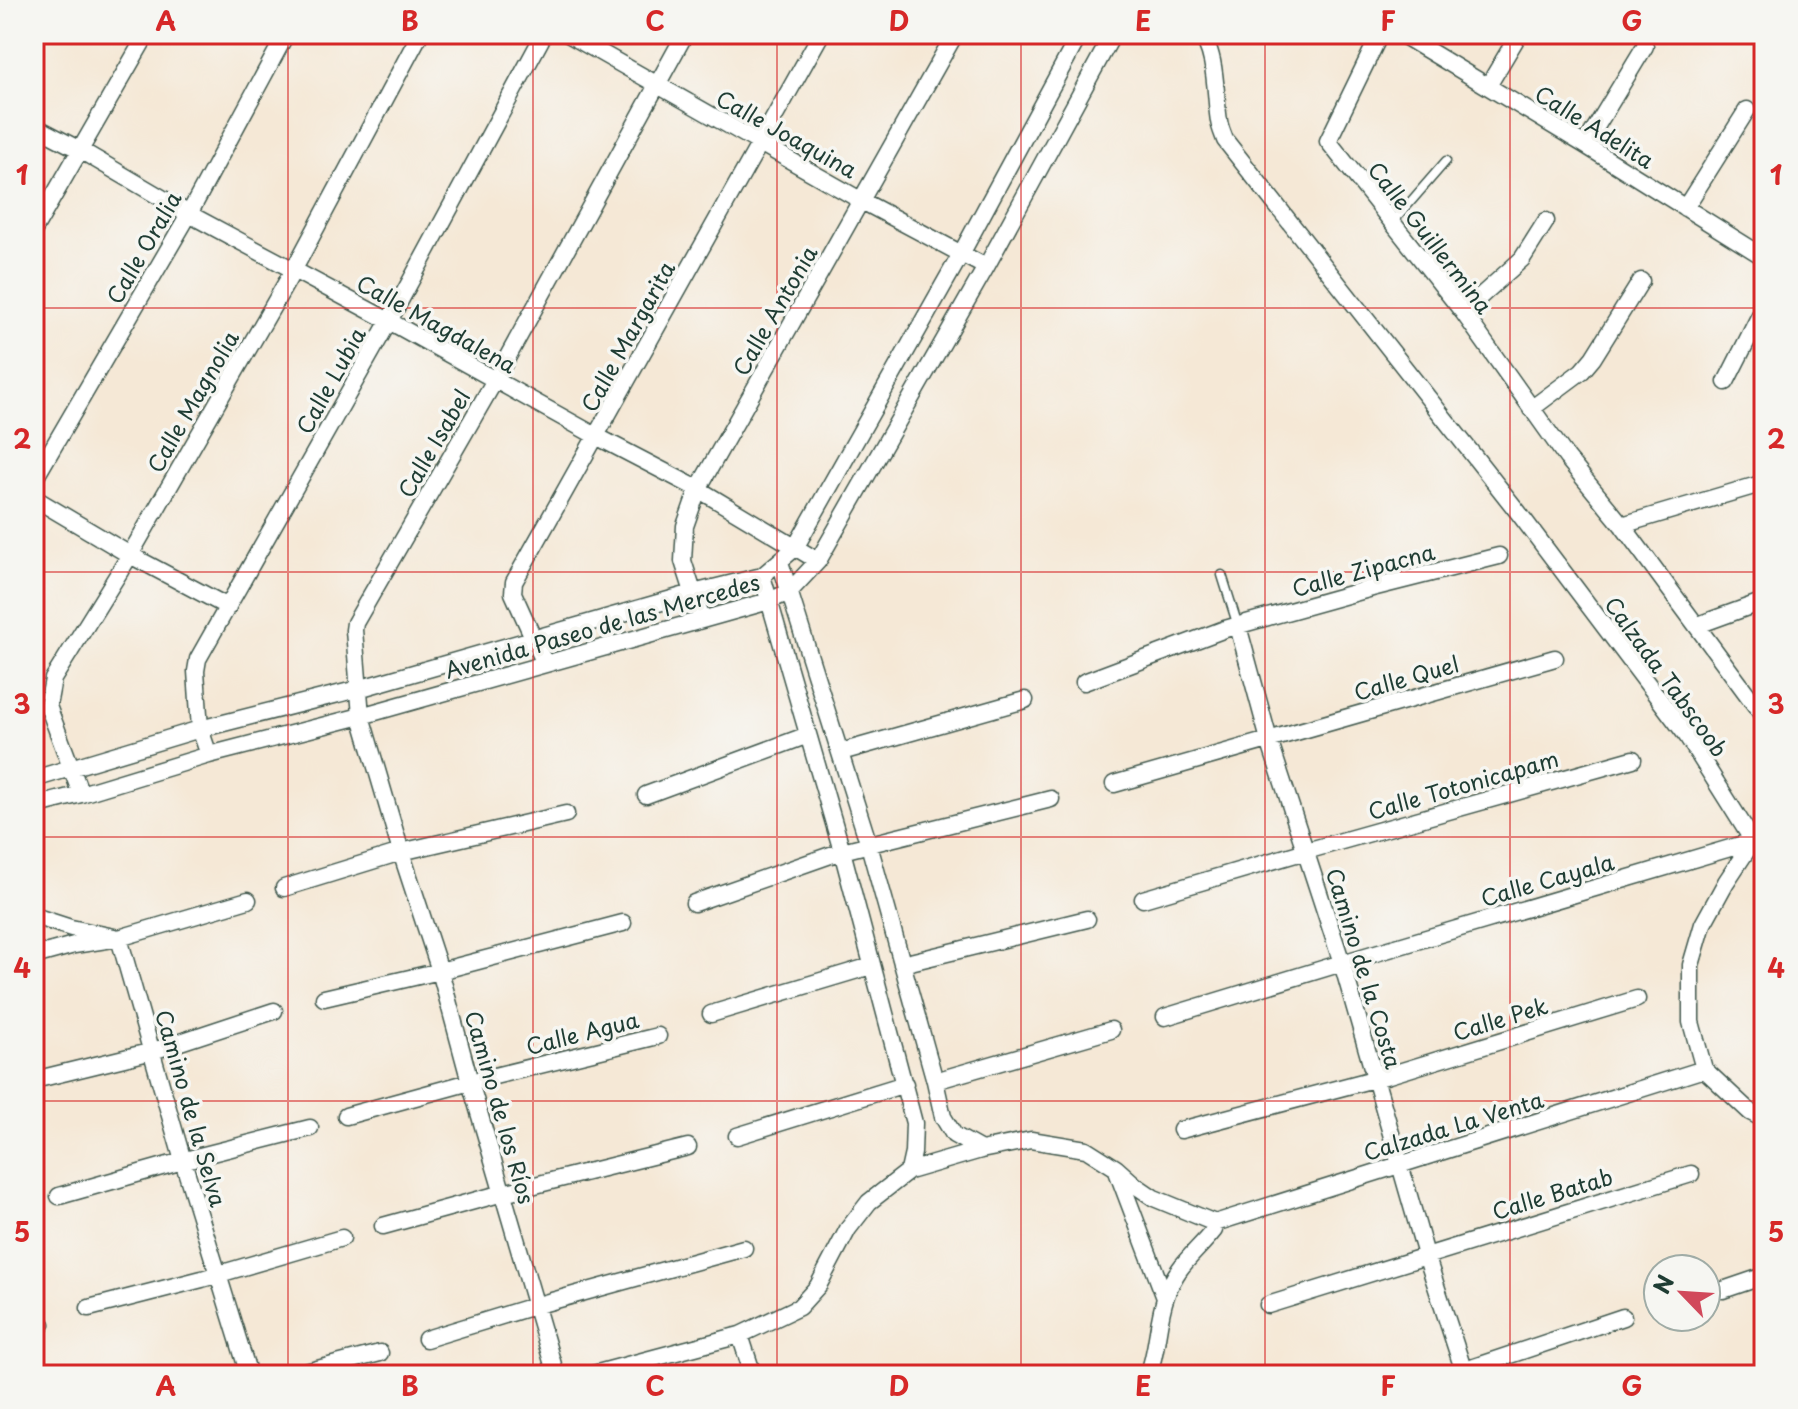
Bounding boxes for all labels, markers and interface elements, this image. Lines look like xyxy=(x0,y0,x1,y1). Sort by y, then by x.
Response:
text: A xyxy=(156,1,176,40)
text: B xyxy=(401,1,419,40)
text: C xyxy=(645,1,665,40)
text: D xyxy=(889,1,909,40)
text: E xyxy=(1135,1,1151,40)
text: F xyxy=(1380,1,1396,40)
text: G xyxy=(1621,1,1643,40)
street label: Calle Adelita xyxy=(1529,76,1661,176)
street label: Calle Joaquina xyxy=(711,81,864,185)
street label: Calle Guillermina xyxy=(1361,154,1501,320)
text: 1 xyxy=(16,155,28,194)
text: 1 xyxy=(1770,155,1782,194)
street label: Calle Oralia xyxy=(97,184,189,310)
street label: Calle Antonia xyxy=(723,238,825,381)
street label: Calle Margarita xyxy=(572,254,682,418)
street label: Calle Magdalena xyxy=(351,265,523,381)
street label: Calle Lubia xyxy=(287,320,373,439)
street label: Calle Magnolia xyxy=(138,323,246,478)
street label: Calle Isabel xyxy=(389,383,477,503)
text: 2 xyxy=(13,419,31,458)
text: 2 xyxy=(1767,419,1785,458)
street label: Calle Zipacna xyxy=(1288,534,1438,604)
street label: Avenida Paseo de las Mercedes xyxy=(441,564,763,686)
street label: Calzada Tabscoob xyxy=(1597,589,1737,763)
street label: Calle Quel xyxy=(1349,646,1463,708)
text: 3 xyxy=(13,684,31,723)
text: 3 xyxy=(1767,684,1785,723)
street label: Calle Totonicapam xyxy=(1364,741,1562,827)
street label: Calle Cayala xyxy=(1477,844,1618,914)
street label: Camino de la Costa xyxy=(1319,864,1411,1073)
text: 4 xyxy=(13,948,31,987)
text: 4 xyxy=(1767,948,1785,987)
street label: Calle Pek xyxy=(1448,988,1552,1048)
street label: Calle Agua xyxy=(522,1002,642,1062)
street label: Camino de la Selva xyxy=(148,1006,236,1211)
street label: Camino de los Ríos xyxy=(458,1006,544,1208)
street label: Calzada La Venta xyxy=(1359,1082,1547,1168)
street label: Calle Batab xyxy=(1488,1159,1616,1227)
text: 5 xyxy=(14,1212,30,1251)
text: 5 xyxy=(1768,1212,1784,1251)
north arrow xyxy=(1642,1253,1722,1333)
text: N xyxy=(1644,1269,1681,1299)
text: A xyxy=(156,1366,176,1405)
text: B xyxy=(401,1366,419,1405)
text: C xyxy=(645,1366,665,1405)
text: D xyxy=(889,1366,909,1405)
text: E xyxy=(1135,1366,1151,1405)
text: F xyxy=(1380,1366,1396,1405)
text: G xyxy=(1621,1366,1643,1405)

